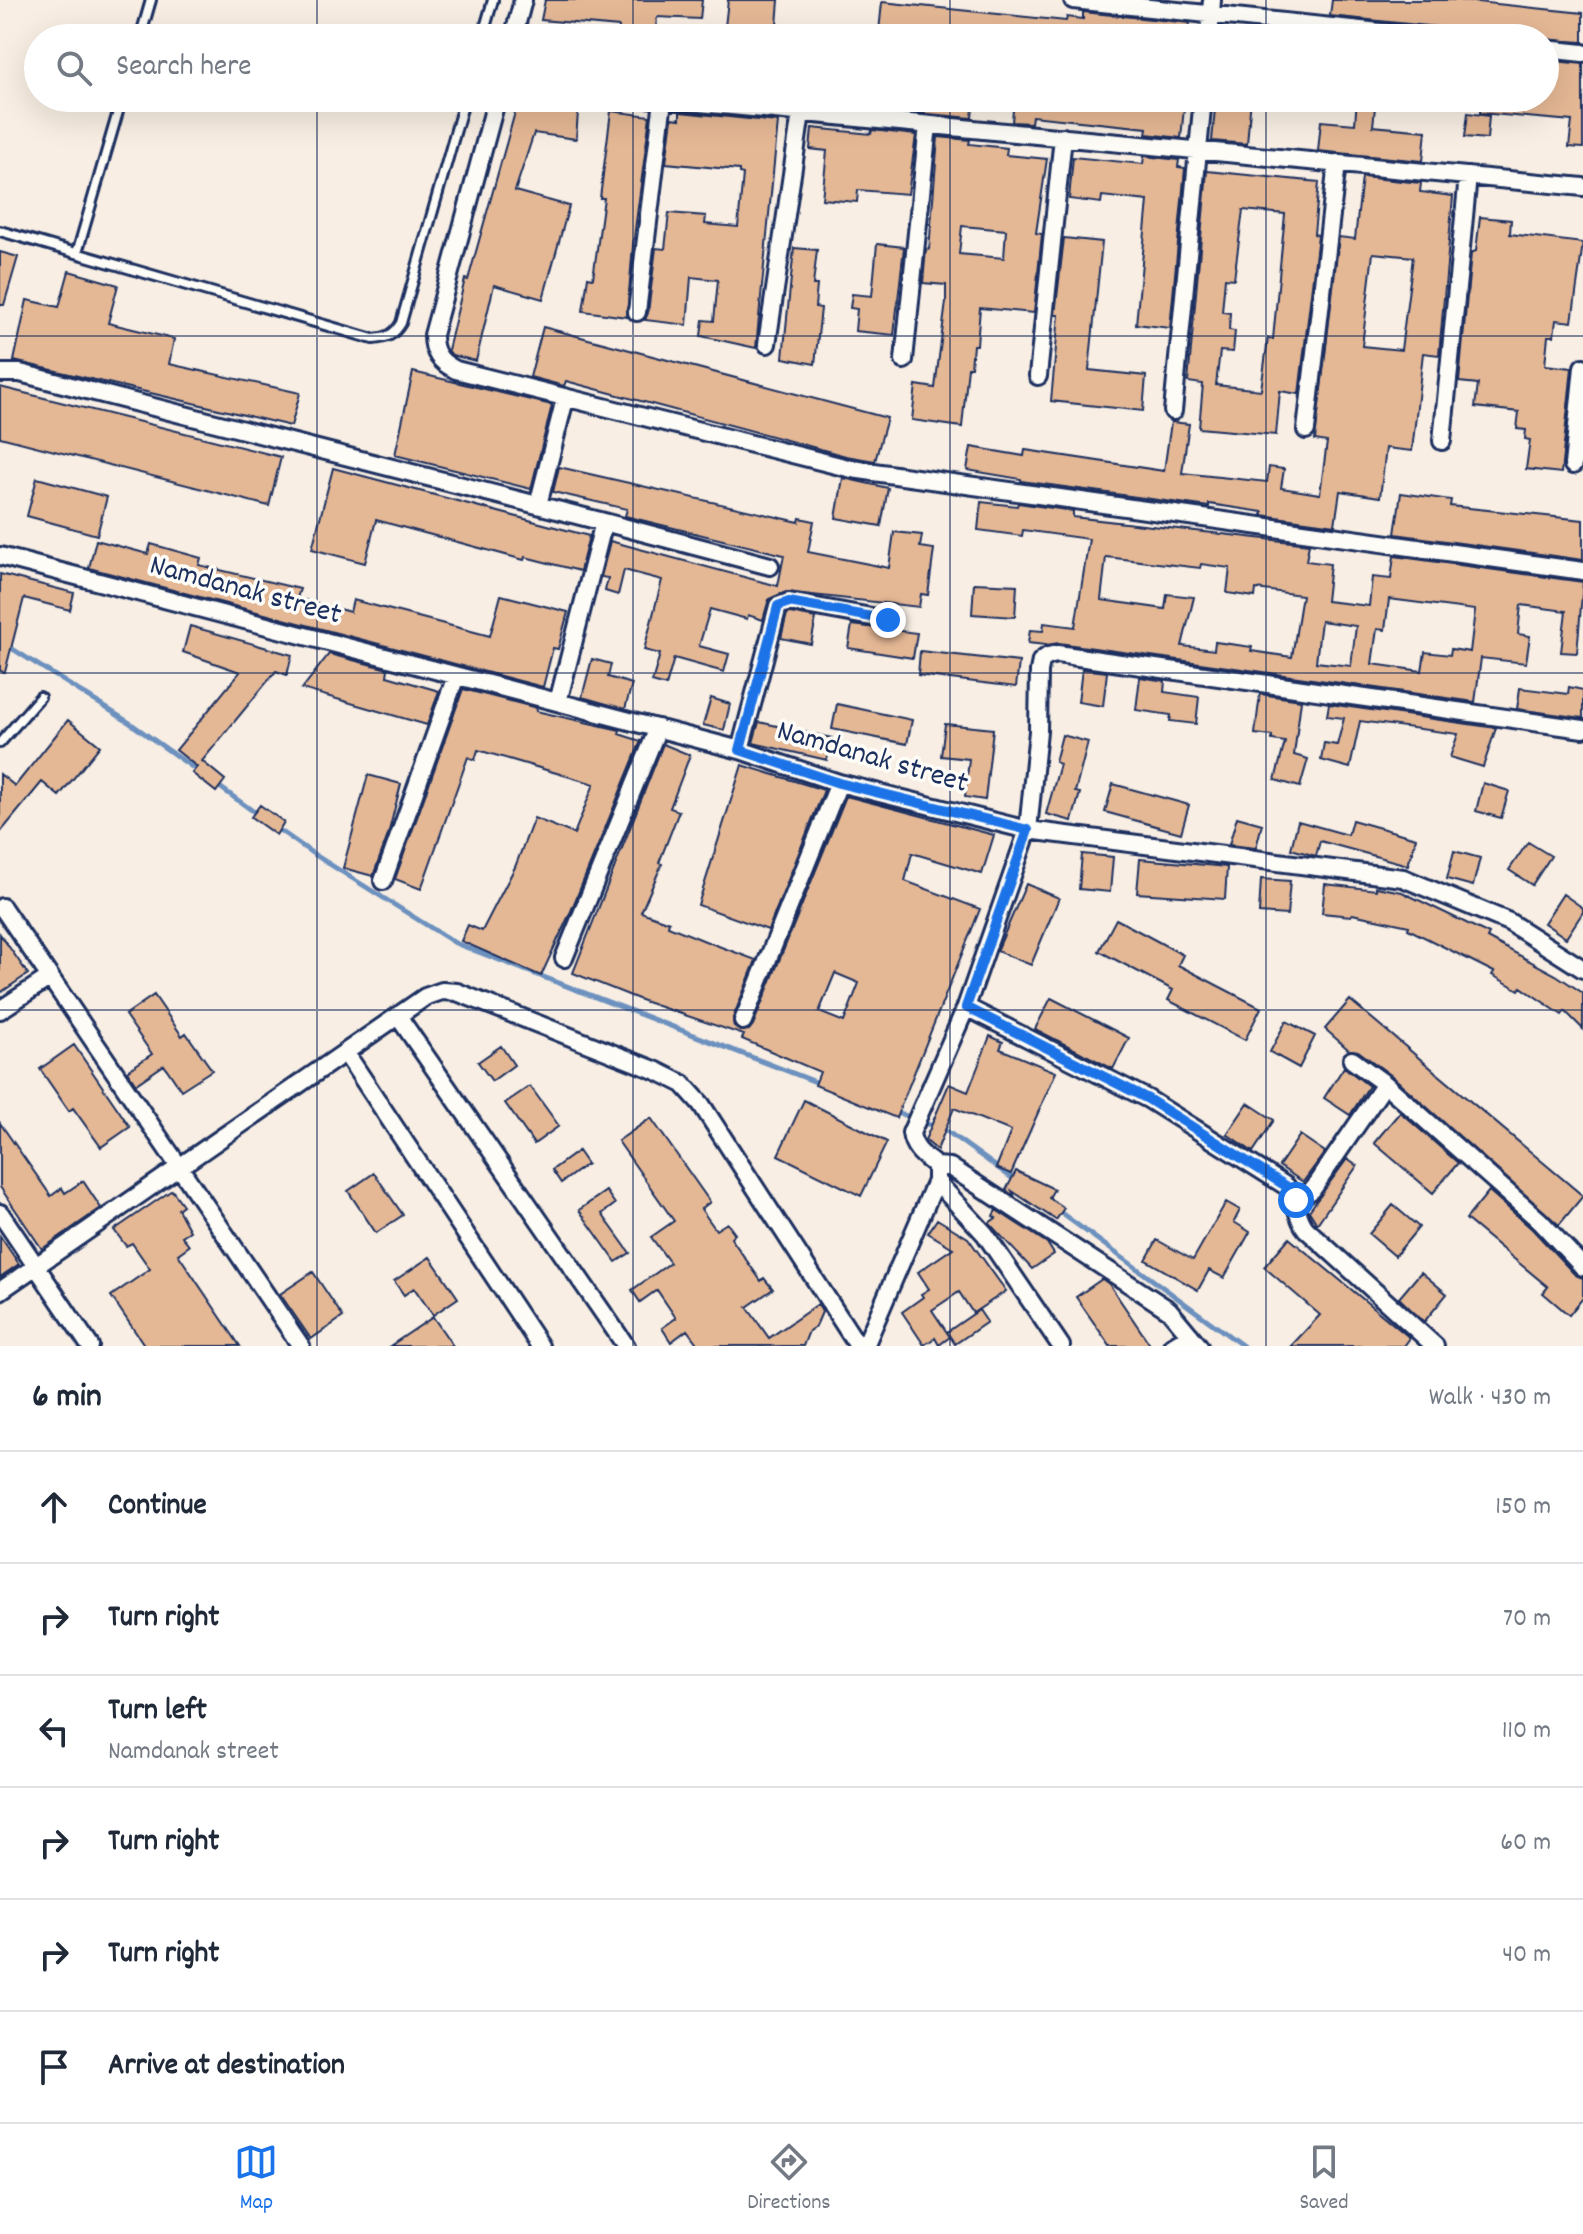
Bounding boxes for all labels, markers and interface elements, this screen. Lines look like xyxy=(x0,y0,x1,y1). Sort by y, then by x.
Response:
search box xyxy=(24,24,1559,112)
icon: search xyxy=(52,46,96,90)
text: Search here xyxy=(116,47,252,90)
street label: Namdanak street xyxy=(144,546,346,638)
route end xyxy=(870,602,906,638)
street label: Namdanak street xyxy=(771,711,973,807)
route start xyxy=(1278,1182,1314,1218)
text: 6 min xyxy=(32,1374,102,1423)
text: Walk · 430 m xyxy=(1429,1380,1551,1417)
icon: ahead xyxy=(32,1485,76,1529)
text: Continue xyxy=(108,1486,207,1529)
text: 150 m xyxy=(1495,1489,1551,1526)
icon: right xyxy=(32,1597,76,1641)
text: Turn right xyxy=(108,1598,219,1641)
text: 70 m xyxy=(1503,1601,1551,1638)
text: Turn left xyxy=(108,1691,207,1734)
icon: left xyxy=(32,1709,76,1753)
text: 110 m xyxy=(1502,1713,1551,1750)
text: Namdanak street xyxy=(108,1734,279,1771)
icon: right xyxy=(32,1821,76,1865)
text: Turn right xyxy=(108,1822,219,1865)
text: 60 m xyxy=(1500,1825,1551,1862)
icon: right xyxy=(32,1933,76,1977)
text: Turn right xyxy=(108,1934,219,1977)
text: 40 m xyxy=(1502,1937,1551,1974)
icon: arrive xyxy=(32,2045,76,2089)
text: Arrive at destination xyxy=(108,2046,345,2089)
tab: Map xyxy=(234,2140,278,2219)
tab: Directions xyxy=(747,2140,831,2219)
tab: Saved xyxy=(1299,2140,1349,2219)

